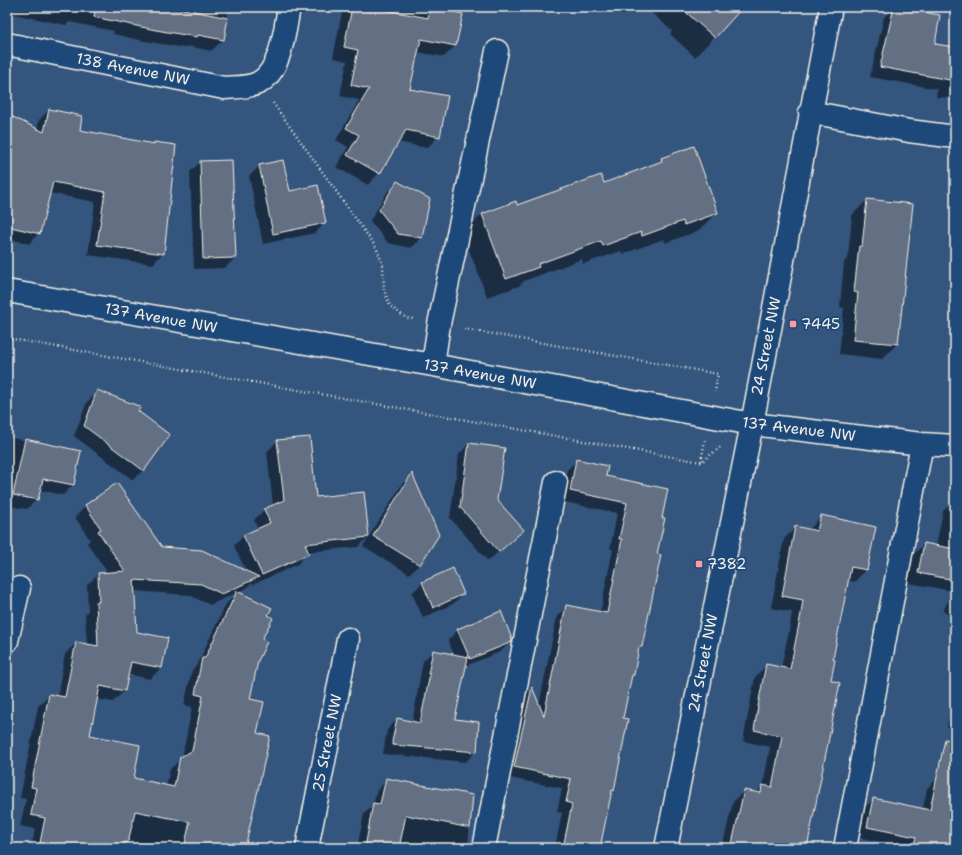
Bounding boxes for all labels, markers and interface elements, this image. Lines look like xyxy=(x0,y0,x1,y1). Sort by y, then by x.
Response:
street label: 138 Avenue NW xyxy=(75,48,191,90)
street label: 24 Street NW xyxy=(747,295,785,397)
street label: 137 Avenue NW xyxy=(103,298,219,338)
place label: 7445 xyxy=(801,314,840,334)
marker: 7445 xyxy=(788,319,798,329)
street label: 137 Avenue NW xyxy=(422,354,538,394)
street label: 137 Avenue NW xyxy=(741,412,857,446)
place label: 7382 xyxy=(707,554,747,574)
marker: 7382 xyxy=(694,559,704,569)
street label: 24 Street NW xyxy=(684,612,722,714)
street label: 25 Street NW xyxy=(308,692,346,794)

